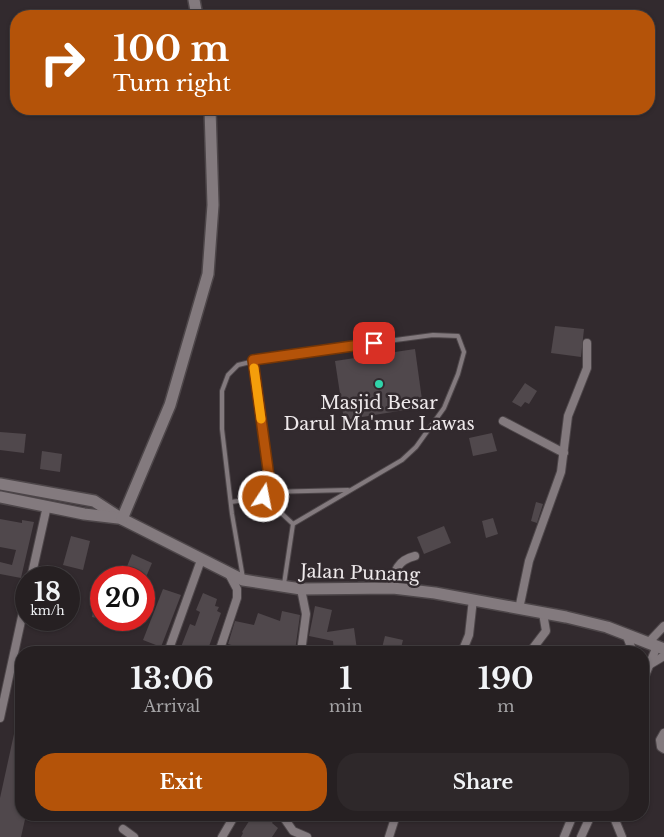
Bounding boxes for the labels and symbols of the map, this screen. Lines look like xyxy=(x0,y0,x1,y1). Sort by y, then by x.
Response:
pin xyxy=(353,322,395,364)
marker: Masjid Besar Darul Ma'mur Lawas xyxy=(373,378,385,390)
place label: Masjid Besar Darul Ma'mur Lawas xyxy=(283,392,475,435)
position arrow xyxy=(237,470,289,522)
street label: Jalan Punang xyxy=(298,560,420,586)
speed limit sign: 20 xyxy=(90,566,155,631)

